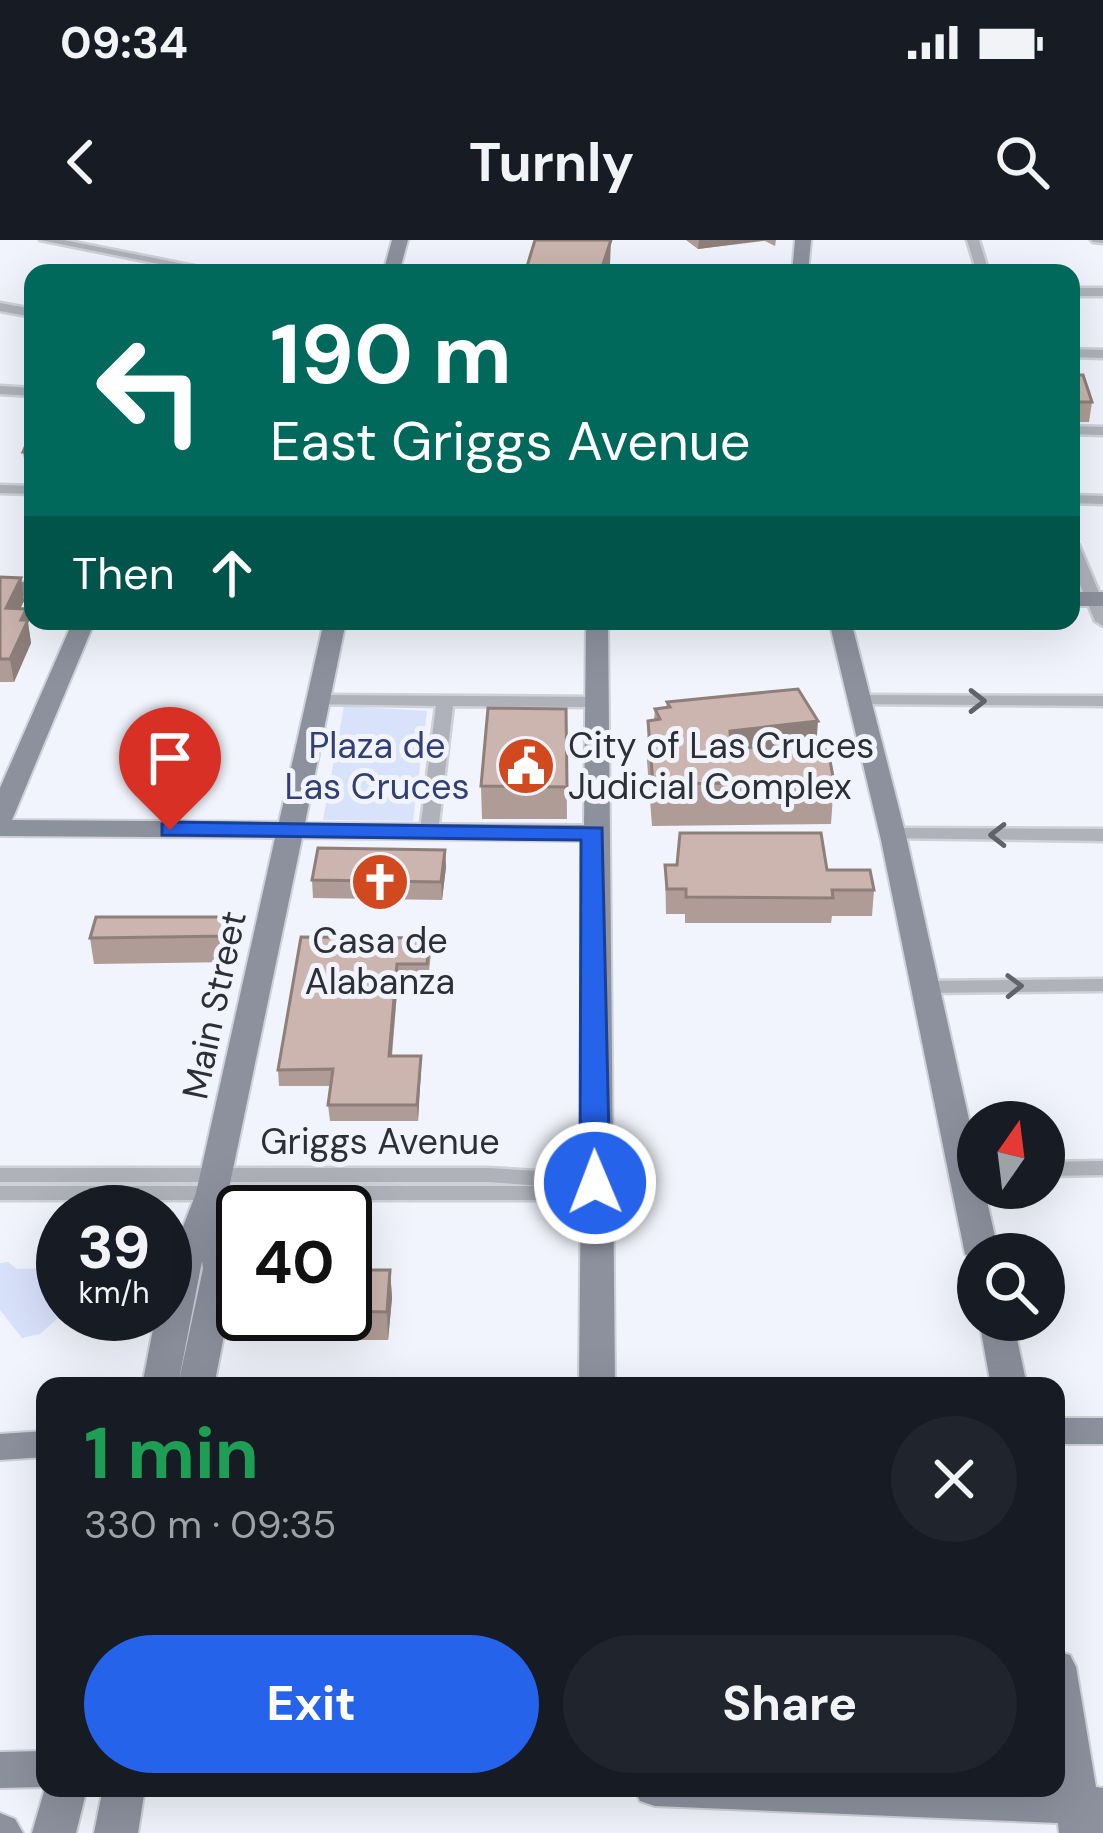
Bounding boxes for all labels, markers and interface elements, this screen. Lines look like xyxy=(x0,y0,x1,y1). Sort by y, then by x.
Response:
text: 09:34 xyxy=(60,13,188,72)
text: Turnly xyxy=(469,127,634,198)
icon: back xyxy=(48,129,114,195)
icon: search xyxy=(989,129,1055,195)
text: 190 m xyxy=(270,300,512,409)
icon: left xyxy=(72,312,228,468)
text: East Griggs Avenue xyxy=(270,406,750,477)
icon: ahead xyxy=(199,540,265,606)
text: Then xyxy=(72,544,175,603)
one-way arrow xyxy=(969,688,987,714)
pin xyxy=(119,707,221,830)
park label: Plaza de Las Cruces xyxy=(284,722,470,810)
place label: City of Las Cruces Judicial Complex xyxy=(568,722,874,810)
icon: arrive xyxy=(137,725,203,791)
public building icon: City of Las Cruces Judicial Complex xyxy=(495,735,557,797)
one-way arrow xyxy=(988,822,1006,848)
church icon: Casa de Alabanza xyxy=(349,851,411,913)
street label: Main Street xyxy=(171,907,257,1103)
place label: Casa de Alabanza xyxy=(305,917,455,1005)
one-way arrow xyxy=(1006,973,1024,999)
north arrow xyxy=(957,1101,1065,1209)
map controls xyxy=(957,1101,1065,1341)
street label: Griggs Avenue xyxy=(260,1118,500,1165)
position arrow xyxy=(532,1120,658,1246)
speed limit sign: 40 xyxy=(216,1185,372,1341)
text: 39 xyxy=(78,1208,150,1287)
button: search xyxy=(957,1233,1065,1341)
text: km/h xyxy=(79,1273,149,1312)
text: 1 min xyxy=(84,1407,259,1500)
button: close xyxy=(891,1416,1017,1542)
text: 330 m · 09:35 xyxy=(84,1499,336,1550)
button: Exit xyxy=(84,1635,539,1773)
button: Share xyxy=(563,1635,1017,1773)

